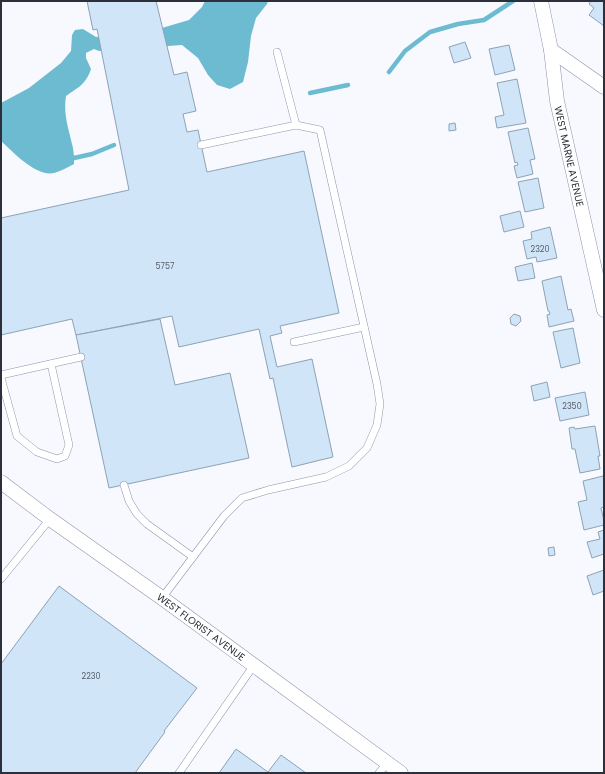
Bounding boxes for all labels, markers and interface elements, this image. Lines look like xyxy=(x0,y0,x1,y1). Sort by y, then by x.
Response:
street label: WEST MARNE AVENUE xyxy=(550,105,588,208)
house number: 2320 xyxy=(531,244,549,255)
house number: 5757 xyxy=(156,261,175,272)
house number: 2350 xyxy=(562,401,582,412)
street label: WEST FLORIST AVENUE xyxy=(154,590,248,665)
house number: 2230 xyxy=(82,671,100,682)

